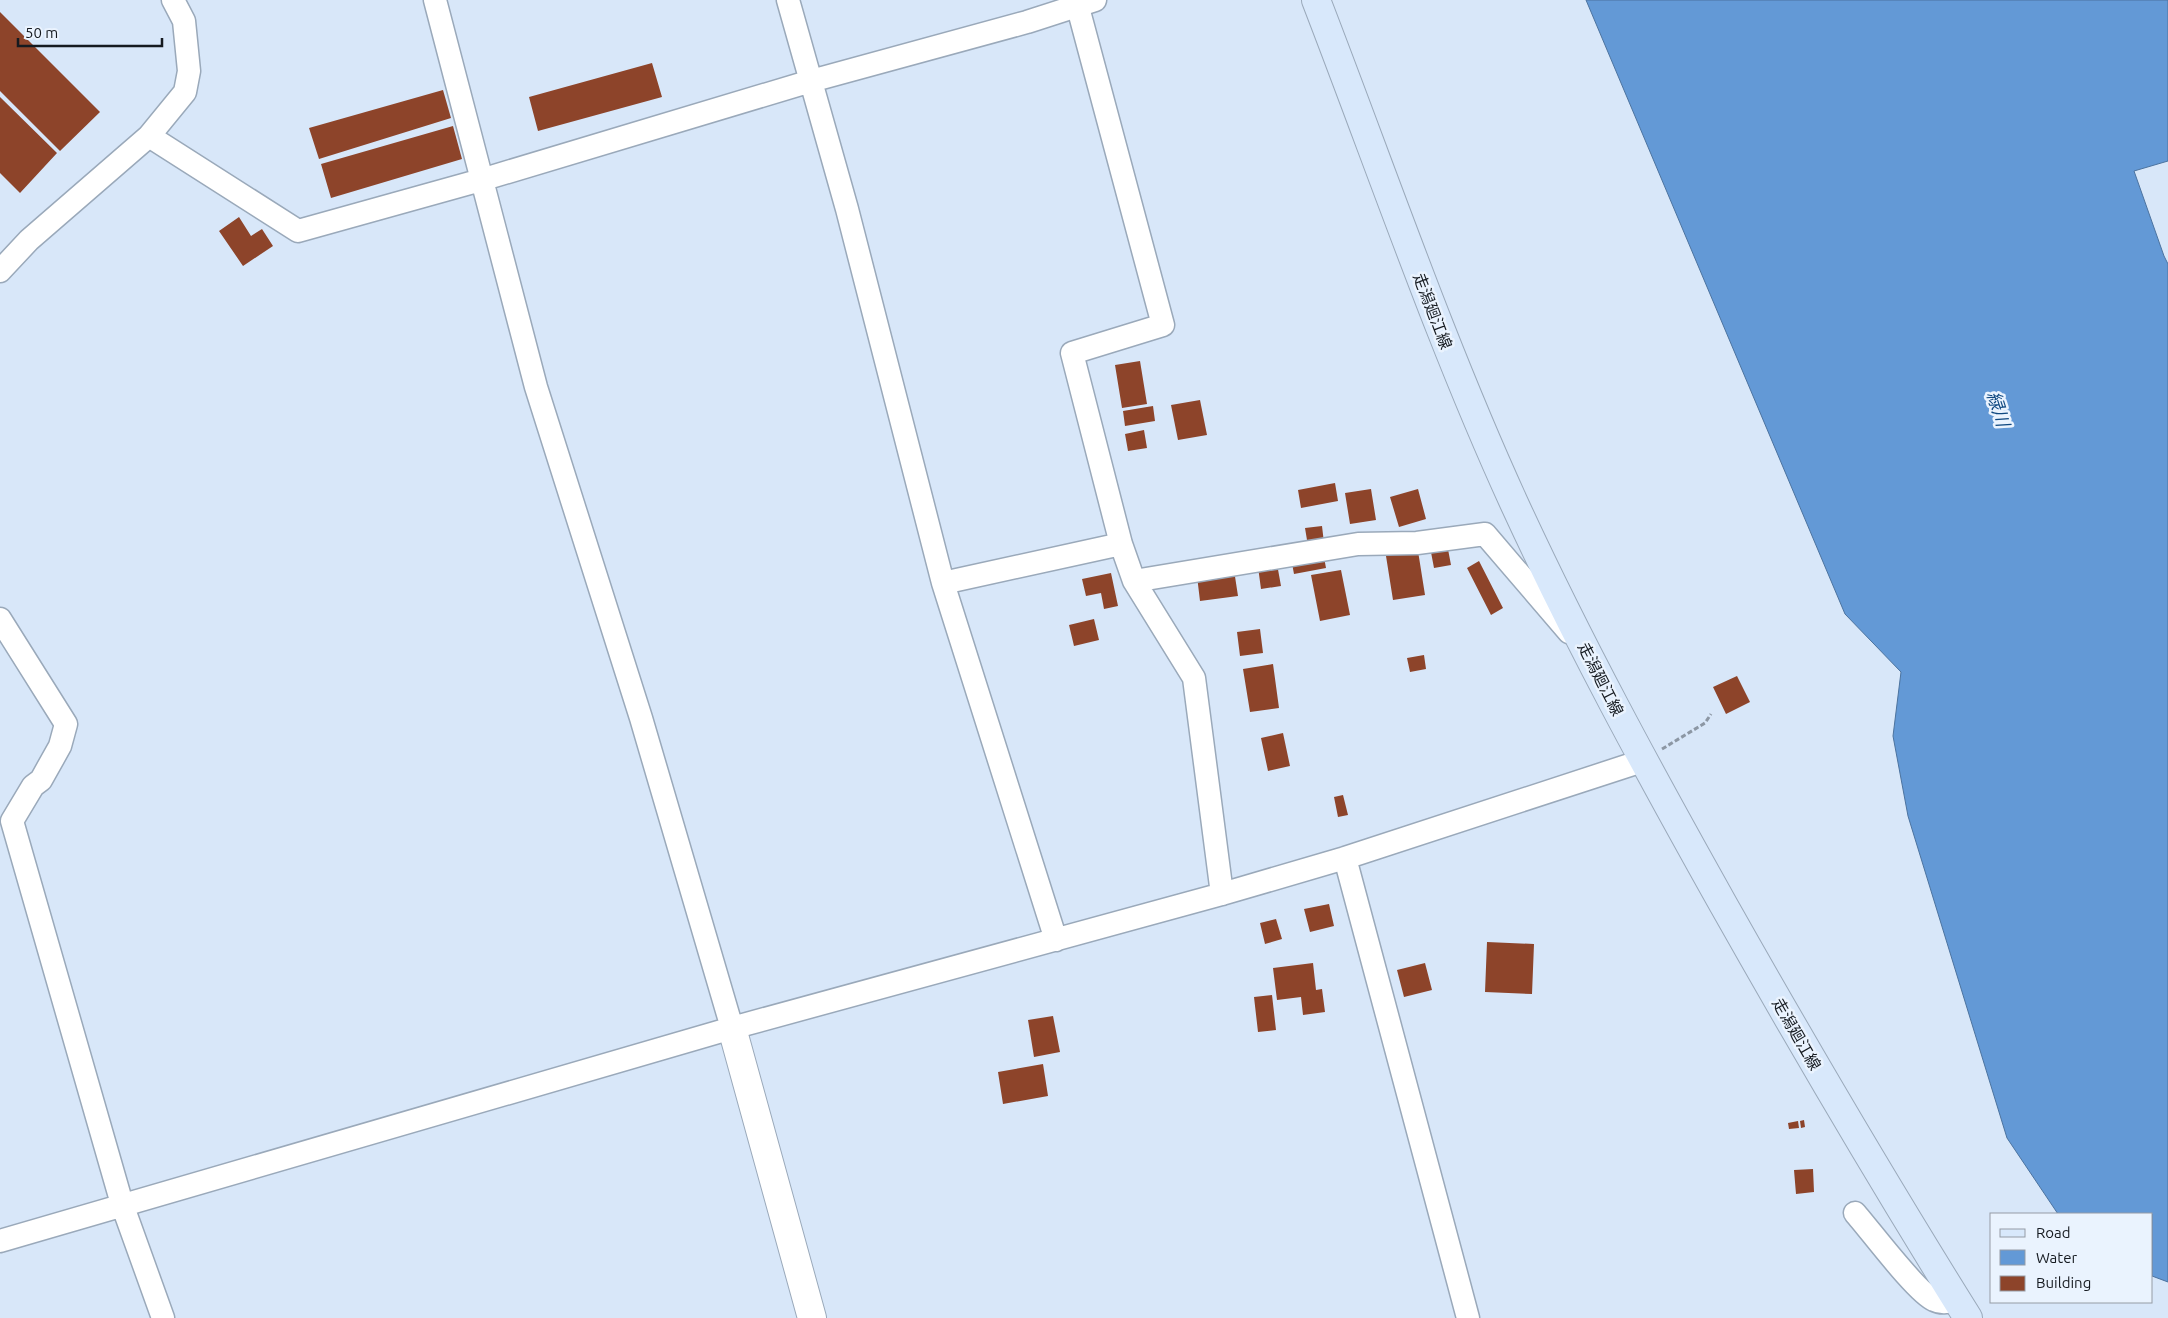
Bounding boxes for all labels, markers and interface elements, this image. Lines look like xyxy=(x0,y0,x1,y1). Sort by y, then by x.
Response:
scale bar xyxy=(18,15,161,47)
text: 50 m xyxy=(25,24,58,41)
street label: 走潟廻江線 xyxy=(1410,270,1456,352)
water label: 緑川 xyxy=(1984,388,2015,431)
street label: 走潟廻江線 xyxy=(1575,639,1627,719)
street label: 走潟廻江線 xyxy=(1769,995,1825,1073)
legend xyxy=(1990,1213,2153,1303)
text: Road xyxy=(2036,1224,2071,1241)
text: Water xyxy=(2036,1249,2077,1266)
text: Building xyxy=(2036,1274,2091,1291)

